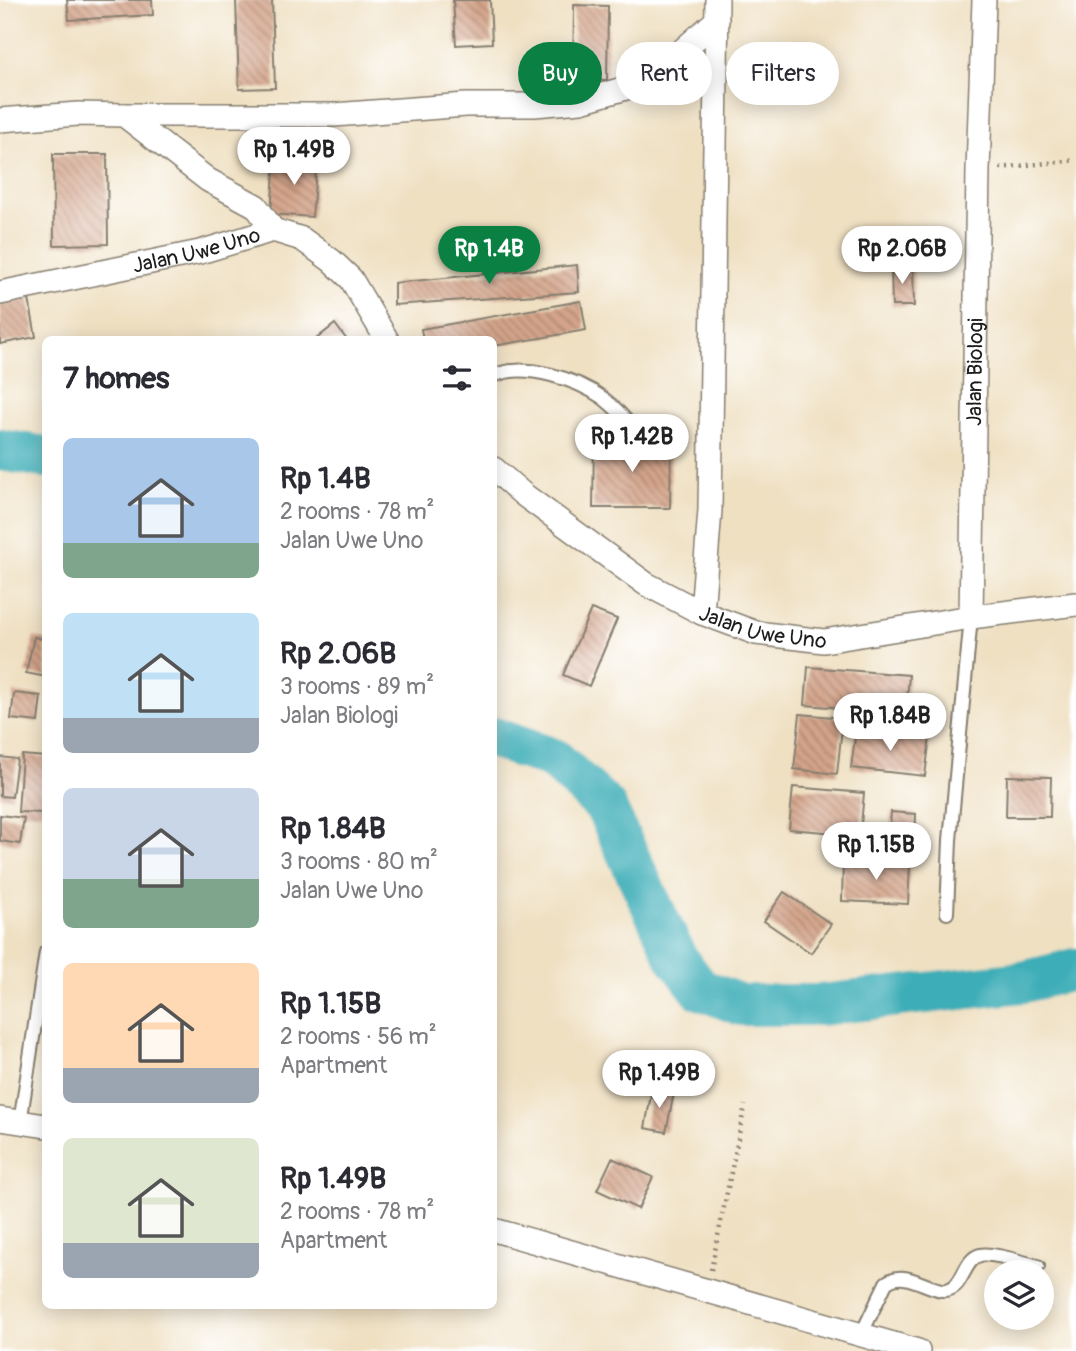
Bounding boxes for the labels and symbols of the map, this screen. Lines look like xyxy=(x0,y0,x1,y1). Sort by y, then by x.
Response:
pin: Rp 1.49B xyxy=(222,128,366,187)
street label: Jalan Uwe Uno xyxy=(130,222,264,279)
pin: Rp 1.4B xyxy=(424,226,554,286)
pin: Rp 2.06B xyxy=(830,226,974,286)
street label: Jalan Biologi xyxy=(961,318,990,426)
pin: Rp 1.42B xyxy=(560,414,704,474)
street label: Jalan Uwe Uno xyxy=(695,600,828,655)
pin: Rp 1.84B xyxy=(818,694,962,753)
pin: Rp 1.15B xyxy=(804,822,948,882)
pin: Rp 1.49B xyxy=(587,1050,731,1110)

